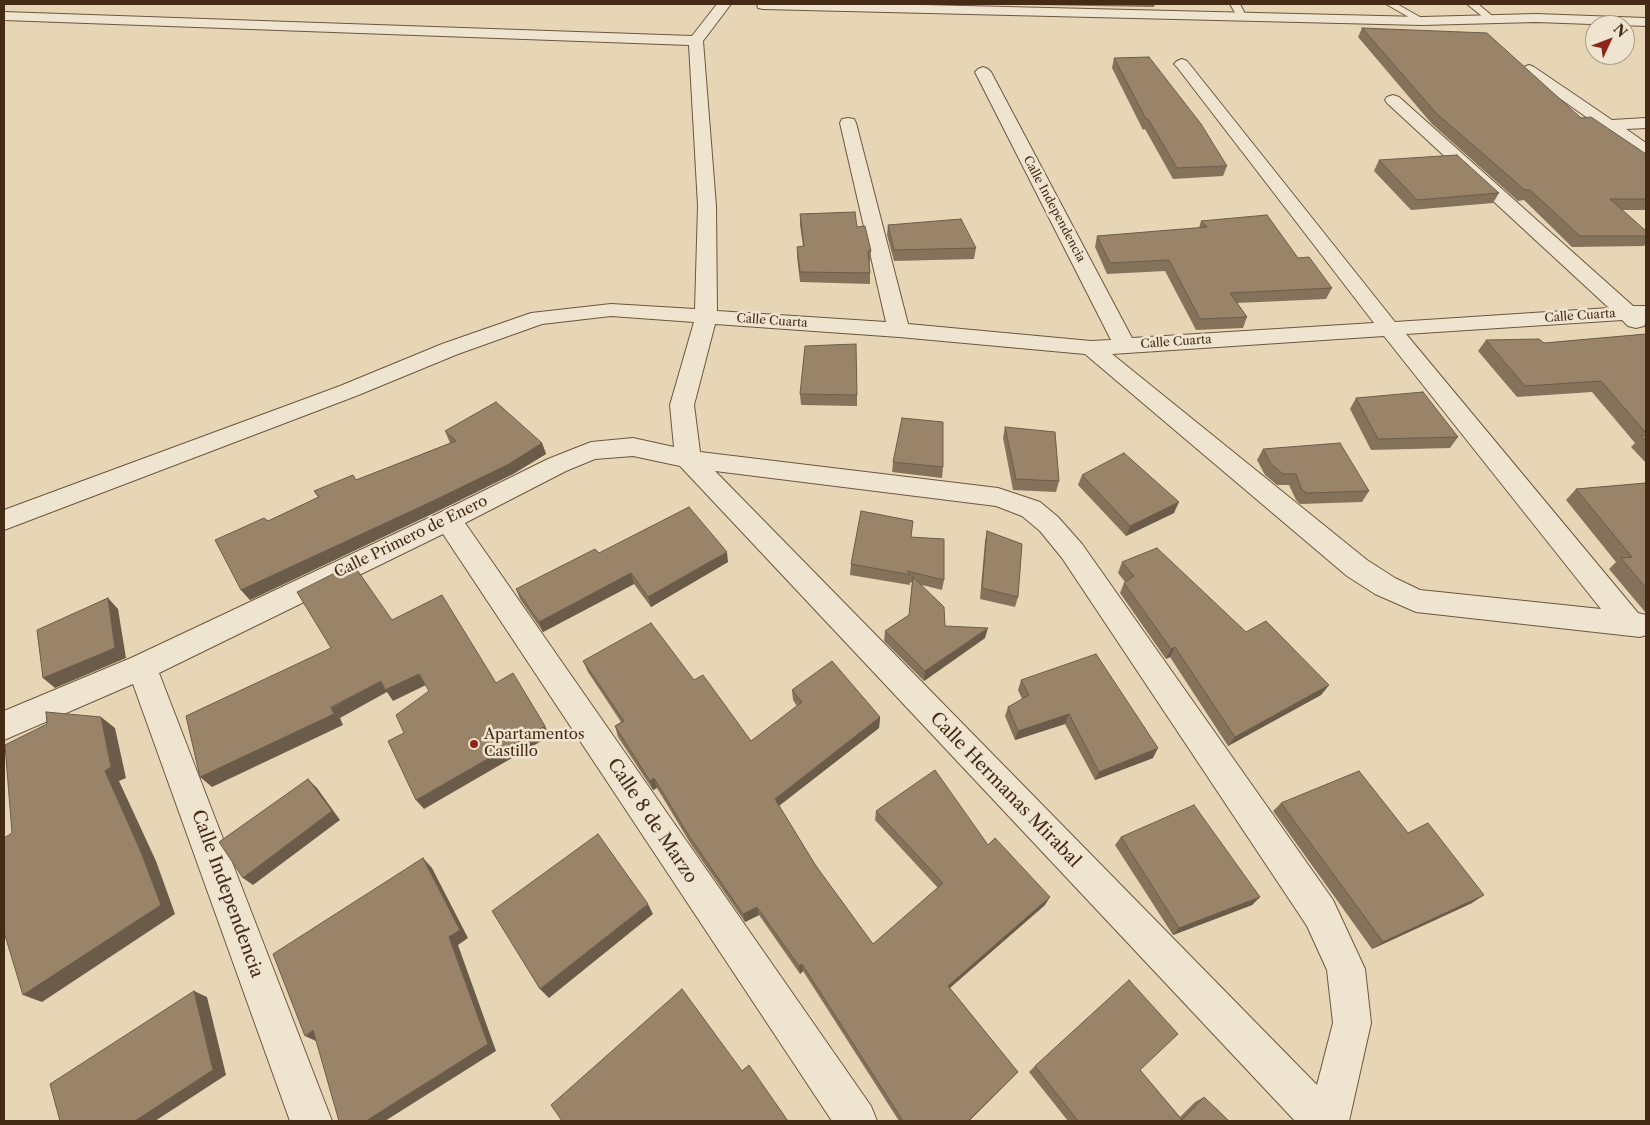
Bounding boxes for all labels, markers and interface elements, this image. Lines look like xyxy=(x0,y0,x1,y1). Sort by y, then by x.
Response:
north arrow xyxy=(1585,15,1635,65)
text: N xyxy=(1610,20,1631,41)
street label: Calle Independencia xyxy=(1020,153,1088,265)
street label: Calle Cuarta xyxy=(1544,306,1616,326)
street label: Calle Cuarta xyxy=(736,311,808,331)
street label: Calle Cuarta xyxy=(1140,332,1212,352)
street label: Calle Primero de Enero xyxy=(331,492,491,582)
street label: Calle Hermanas Mirabal xyxy=(925,708,1085,872)
place label: Apartamentos Castillo xyxy=(484,726,585,761)
marker: Apartamentos Castillo xyxy=(468,738,480,750)
street label: Calle 8 de Marzo xyxy=(602,755,702,887)
street label: Calle Independencia xyxy=(187,807,267,981)

